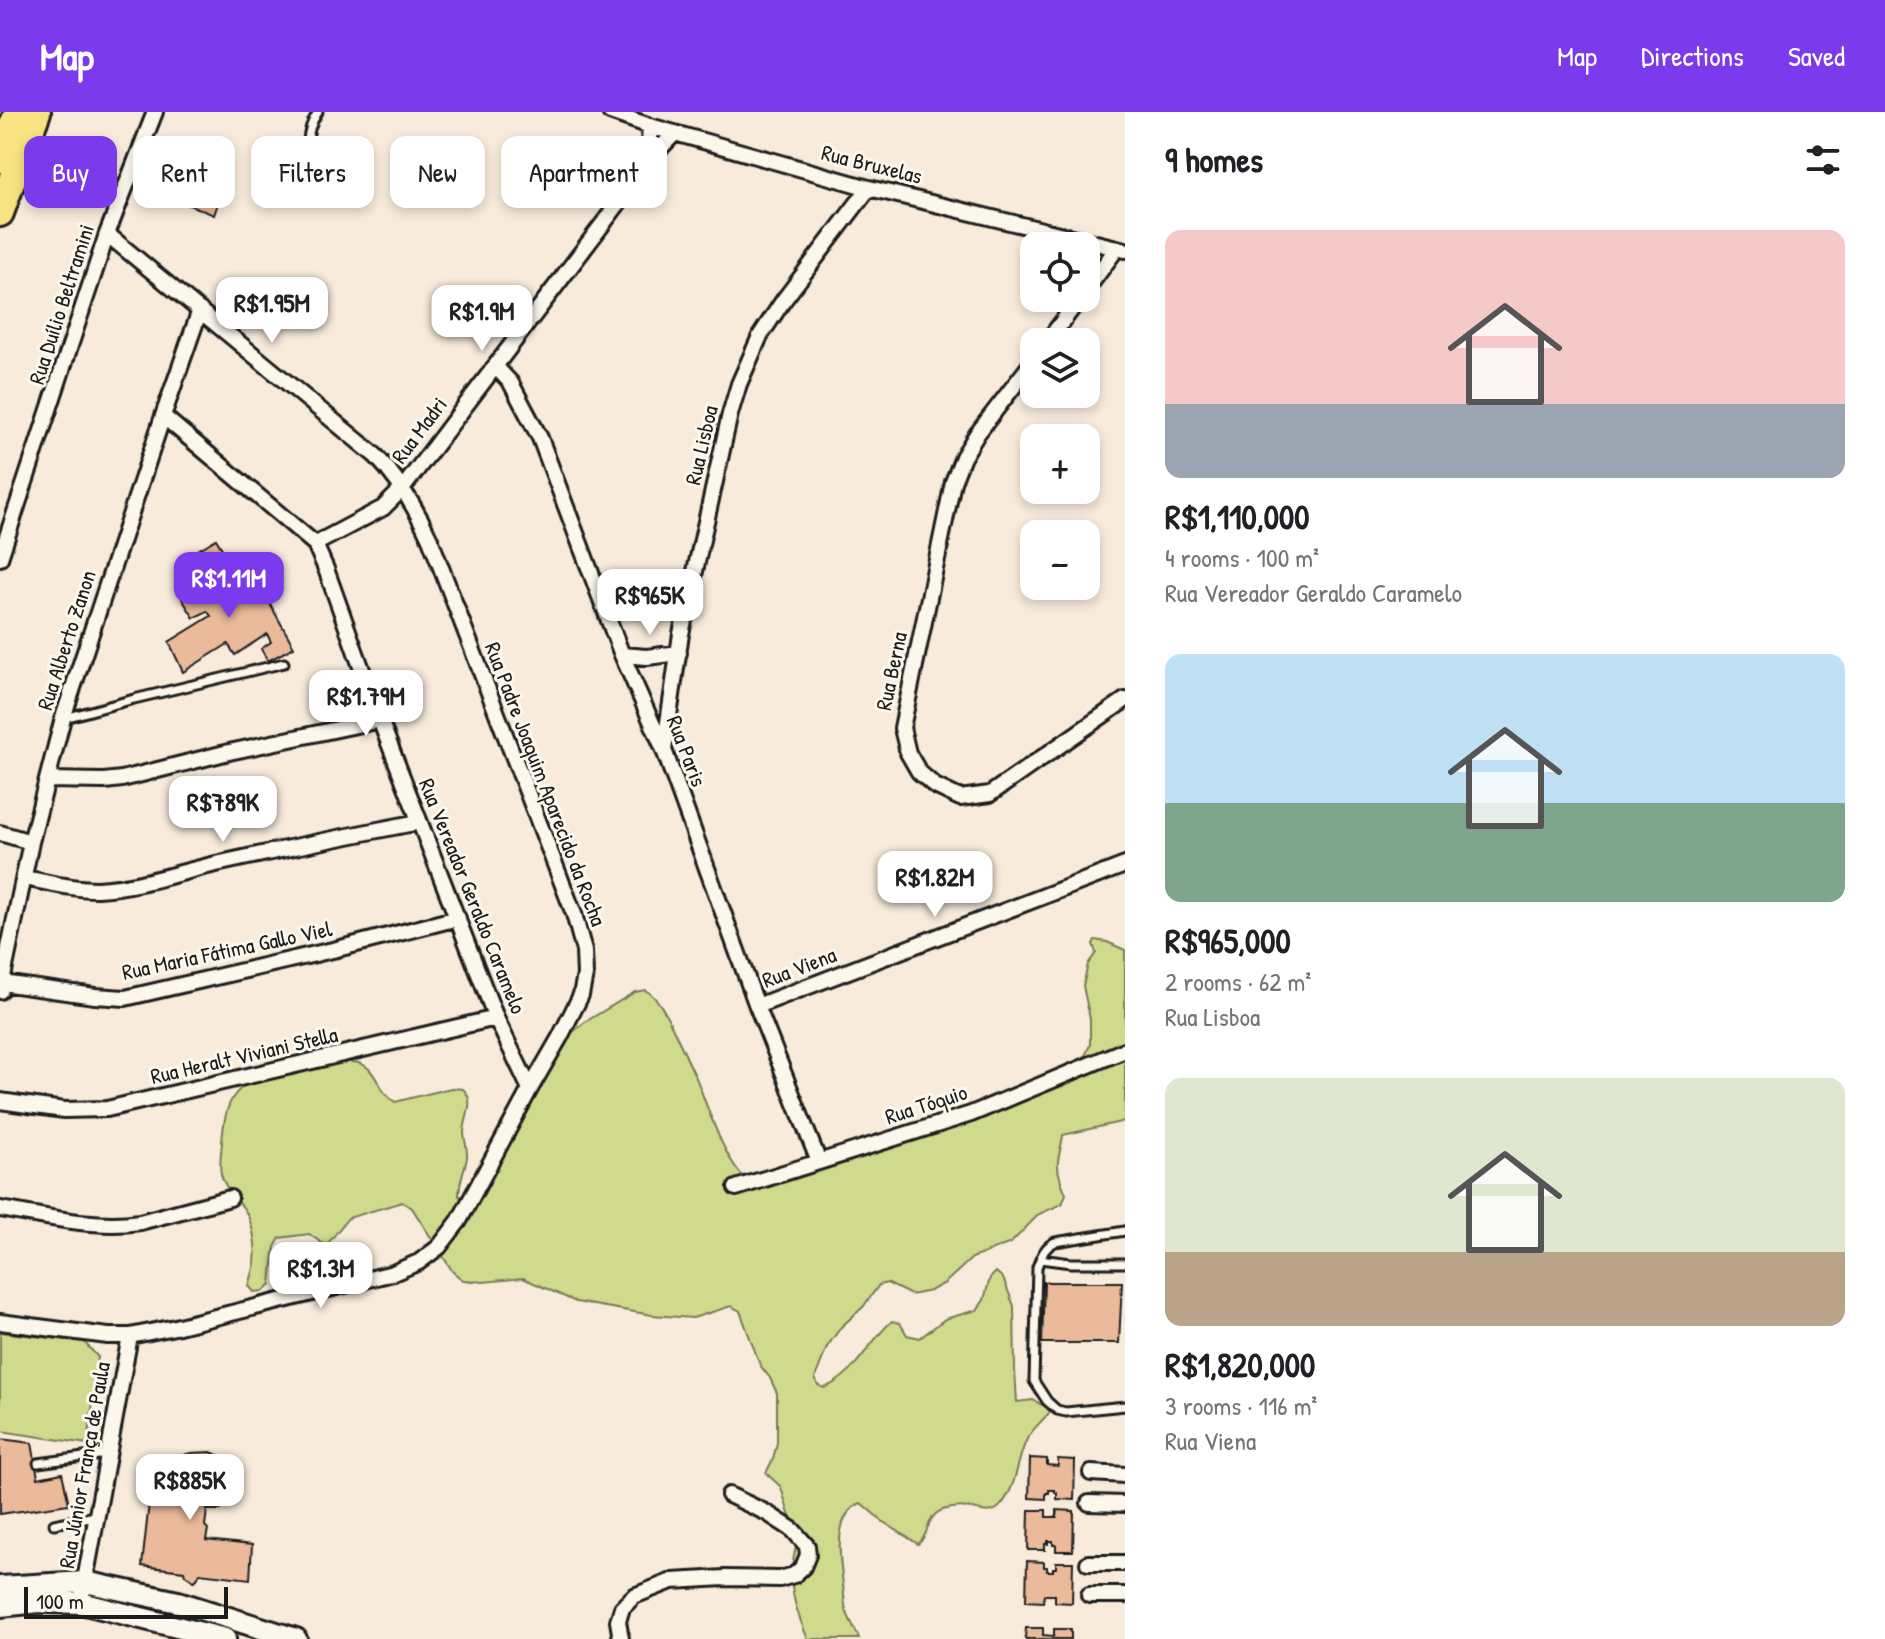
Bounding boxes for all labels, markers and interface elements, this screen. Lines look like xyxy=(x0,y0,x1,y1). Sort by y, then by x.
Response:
text: Map xyxy=(40,30,94,82)
text: Map xyxy=(1557,37,1597,75)
text: Directions xyxy=(1641,37,1744,75)
text: Saved xyxy=(1788,37,1845,75)
chip: Buy xyxy=(24,136,117,208)
chip: Rent xyxy=(133,136,235,208)
chip: Filters xyxy=(251,136,374,208)
chip: New xyxy=(390,136,485,208)
chip: Apartment xyxy=(501,136,667,208)
street label: Rua Bruxelas xyxy=(819,137,925,191)
text: 9 homes xyxy=(1165,137,1263,183)
icon: filters xyxy=(1801,138,1845,182)
street label: Rua Duílio Beltramini xyxy=(21,220,101,388)
map controls xyxy=(1020,232,1100,600)
button: locate xyxy=(1020,232,1100,312)
pin: R$1.95M xyxy=(198,277,346,345)
icon: home xyxy=(1433,282,1577,426)
text: R$1.95M xyxy=(234,285,310,320)
pin: R$1.9M xyxy=(417,285,547,353)
text: R$1.9M xyxy=(449,293,515,328)
button: layers xyxy=(1020,328,1100,408)
street label: Rua Madri xyxy=(384,391,454,469)
street label: Rua Lisboa xyxy=(677,402,725,488)
button: + xyxy=(1020,424,1100,504)
text: R$1,110,000 xyxy=(1165,494,1309,540)
button: − xyxy=(1020,520,1100,600)
text: 4 rooms · 100 m² xyxy=(1165,540,1319,575)
pin: R$1.11M xyxy=(155,552,303,620)
text: R$1.11M xyxy=(192,560,266,595)
street label: Rua Alberto Zanon xyxy=(29,566,103,714)
pin: R$965K xyxy=(585,569,715,637)
text: Rua Vereador Geraldo Caramelo xyxy=(1165,575,1462,610)
text: R$965K xyxy=(615,577,685,612)
street label: Rua Berna xyxy=(868,629,914,713)
street label: Rua Padre Joaquim Aparecido da Rocha xyxy=(478,638,614,931)
pin: R$1.79M xyxy=(292,670,440,738)
text: R$1.79M xyxy=(327,678,405,713)
icon: home xyxy=(1433,706,1577,850)
street label: Rua Paris xyxy=(660,711,714,791)
street label: Rua Vereador Geraldo Caramelo xyxy=(412,774,534,1018)
pin: R$789K xyxy=(158,776,288,844)
text: R$789K xyxy=(187,784,259,819)
pin: R$1.82M xyxy=(861,851,1009,919)
text: R$1.82M xyxy=(896,859,974,894)
street label: Rua Maria Fátima Gallo Viel xyxy=(119,913,335,987)
text: R$965,000 xyxy=(1165,918,1291,964)
street label: Rua Viena xyxy=(758,939,841,995)
text: 2 rooms · 62 m² xyxy=(1165,964,1311,999)
text: Rua Lisboa xyxy=(1165,999,1260,1034)
street label: Rua Heralt Viviani Stella xyxy=(147,1019,341,1091)
street label: Rua Tóquio xyxy=(881,1077,971,1131)
icon: home xyxy=(1433,1130,1577,1274)
pin: R$1.3M xyxy=(256,1242,386,1310)
text: R$1.3M xyxy=(287,1250,355,1285)
text: R$1,820,000 xyxy=(1165,1342,1315,1388)
street label: Rua Júnior França de Paula xyxy=(51,1359,117,1571)
text: 3 rooms · 116 m² xyxy=(1165,1388,1317,1423)
text: Rua Viena xyxy=(1165,1423,1256,1458)
pin: R$885K xyxy=(125,1454,255,1522)
text: R$885K xyxy=(154,1462,226,1497)
scale bar xyxy=(24,1583,228,1619)
text: 100 m xyxy=(36,1586,84,1616)

